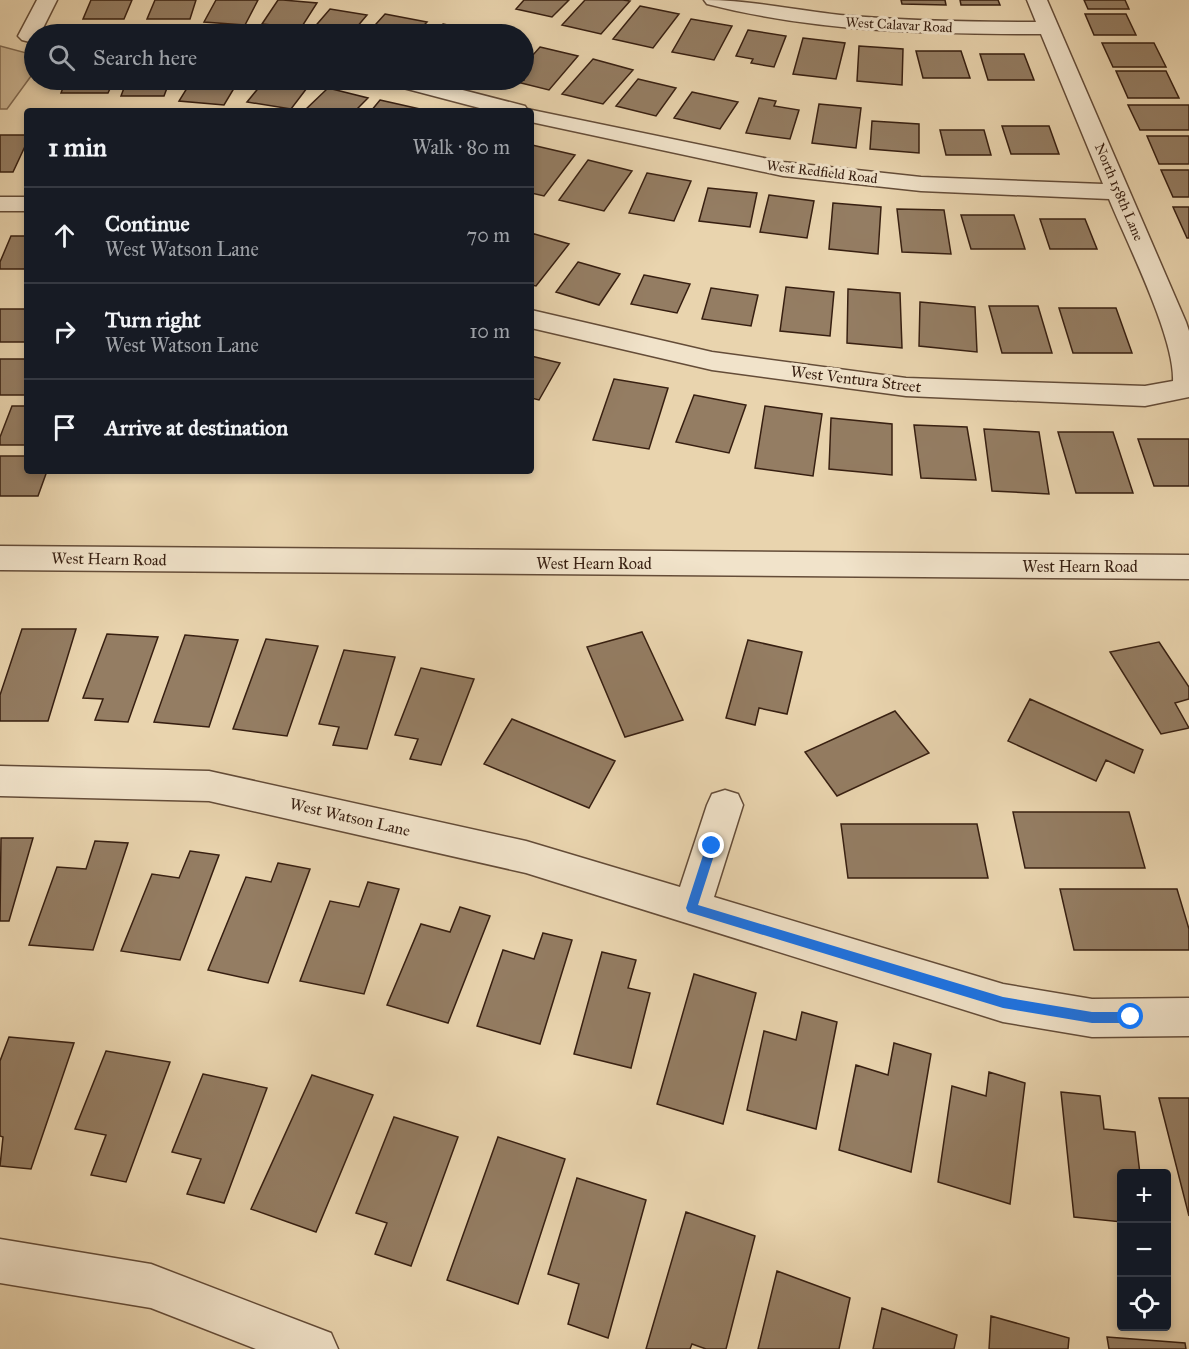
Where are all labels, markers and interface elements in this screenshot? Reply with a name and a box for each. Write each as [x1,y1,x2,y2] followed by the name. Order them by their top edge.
[845,14,953,36] street label: West Calavar Road
[24,24,534,90] search box
[45,41,78,74] icon: search
[93,44,197,71] text: Search here
[48,131,107,163] text: 1 min
[412,135,510,159] text: Walk · 80 m
[1091,141,1147,244] street label: North 158th Lane
[765,157,879,187] street label: West Redfield Road
[105,210,190,237] text: Continue
[48,219,81,252] icon: ahead
[467,223,510,247] text: 70 m
[105,237,259,261] text: West Watson Lane
[105,306,201,333] text: Turn right
[48,315,81,348] icon: right
[469,319,510,343] text: 10 m
[105,333,259,357] text: West Watson Lane
[790,362,923,396] street label: West Ventura Street
[48,411,81,444] icon: arrive
[105,414,288,441] text: Arrive at destination
[51,548,167,570] street label: West Hearn Road
[536,554,652,573] street label: West Hearn Road
[1022,557,1138,576] street label: West Hearn Road
[288,794,412,840] street label: West Watson Lane
[698,832,724,858] route end
[1117,1003,1143,1029] route start
[1117,1169,1171,1331] map controls
[1117,1169,1171,1223] button: +
[1117,1223,1171,1277] button: −
[1117,1277,1171,1331] button: locate

